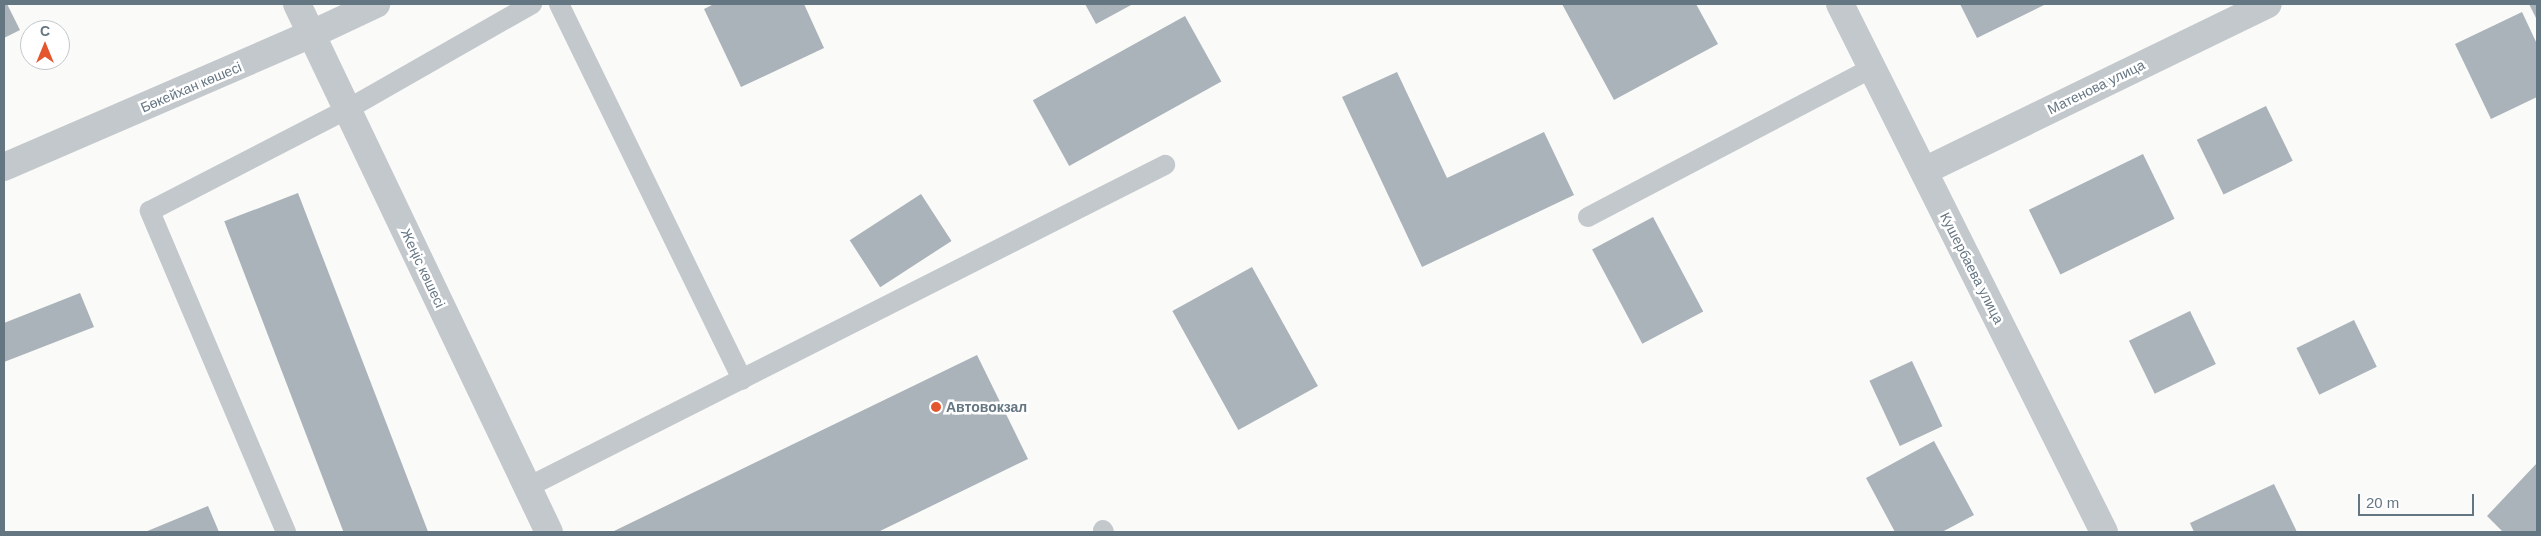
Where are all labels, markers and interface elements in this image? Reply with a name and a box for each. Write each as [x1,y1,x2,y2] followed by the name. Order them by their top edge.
[20,20,70,70] north arrow
[40,23,50,39] text: С
[2045,56,2147,118] street label: Матенова улица
[138,58,244,116] street label: Бөкейхан көшесі
[1937,210,2007,326] street label: Кушербаева улица
[397,226,449,310] street label: Жеңіс көшесі
[946,399,1027,415] place label: Автовокзал
[930,401,942,413] marker: Автовокзал
[2361,484,2477,516] scale bar
[2366,494,2399,511] text: 20 m

